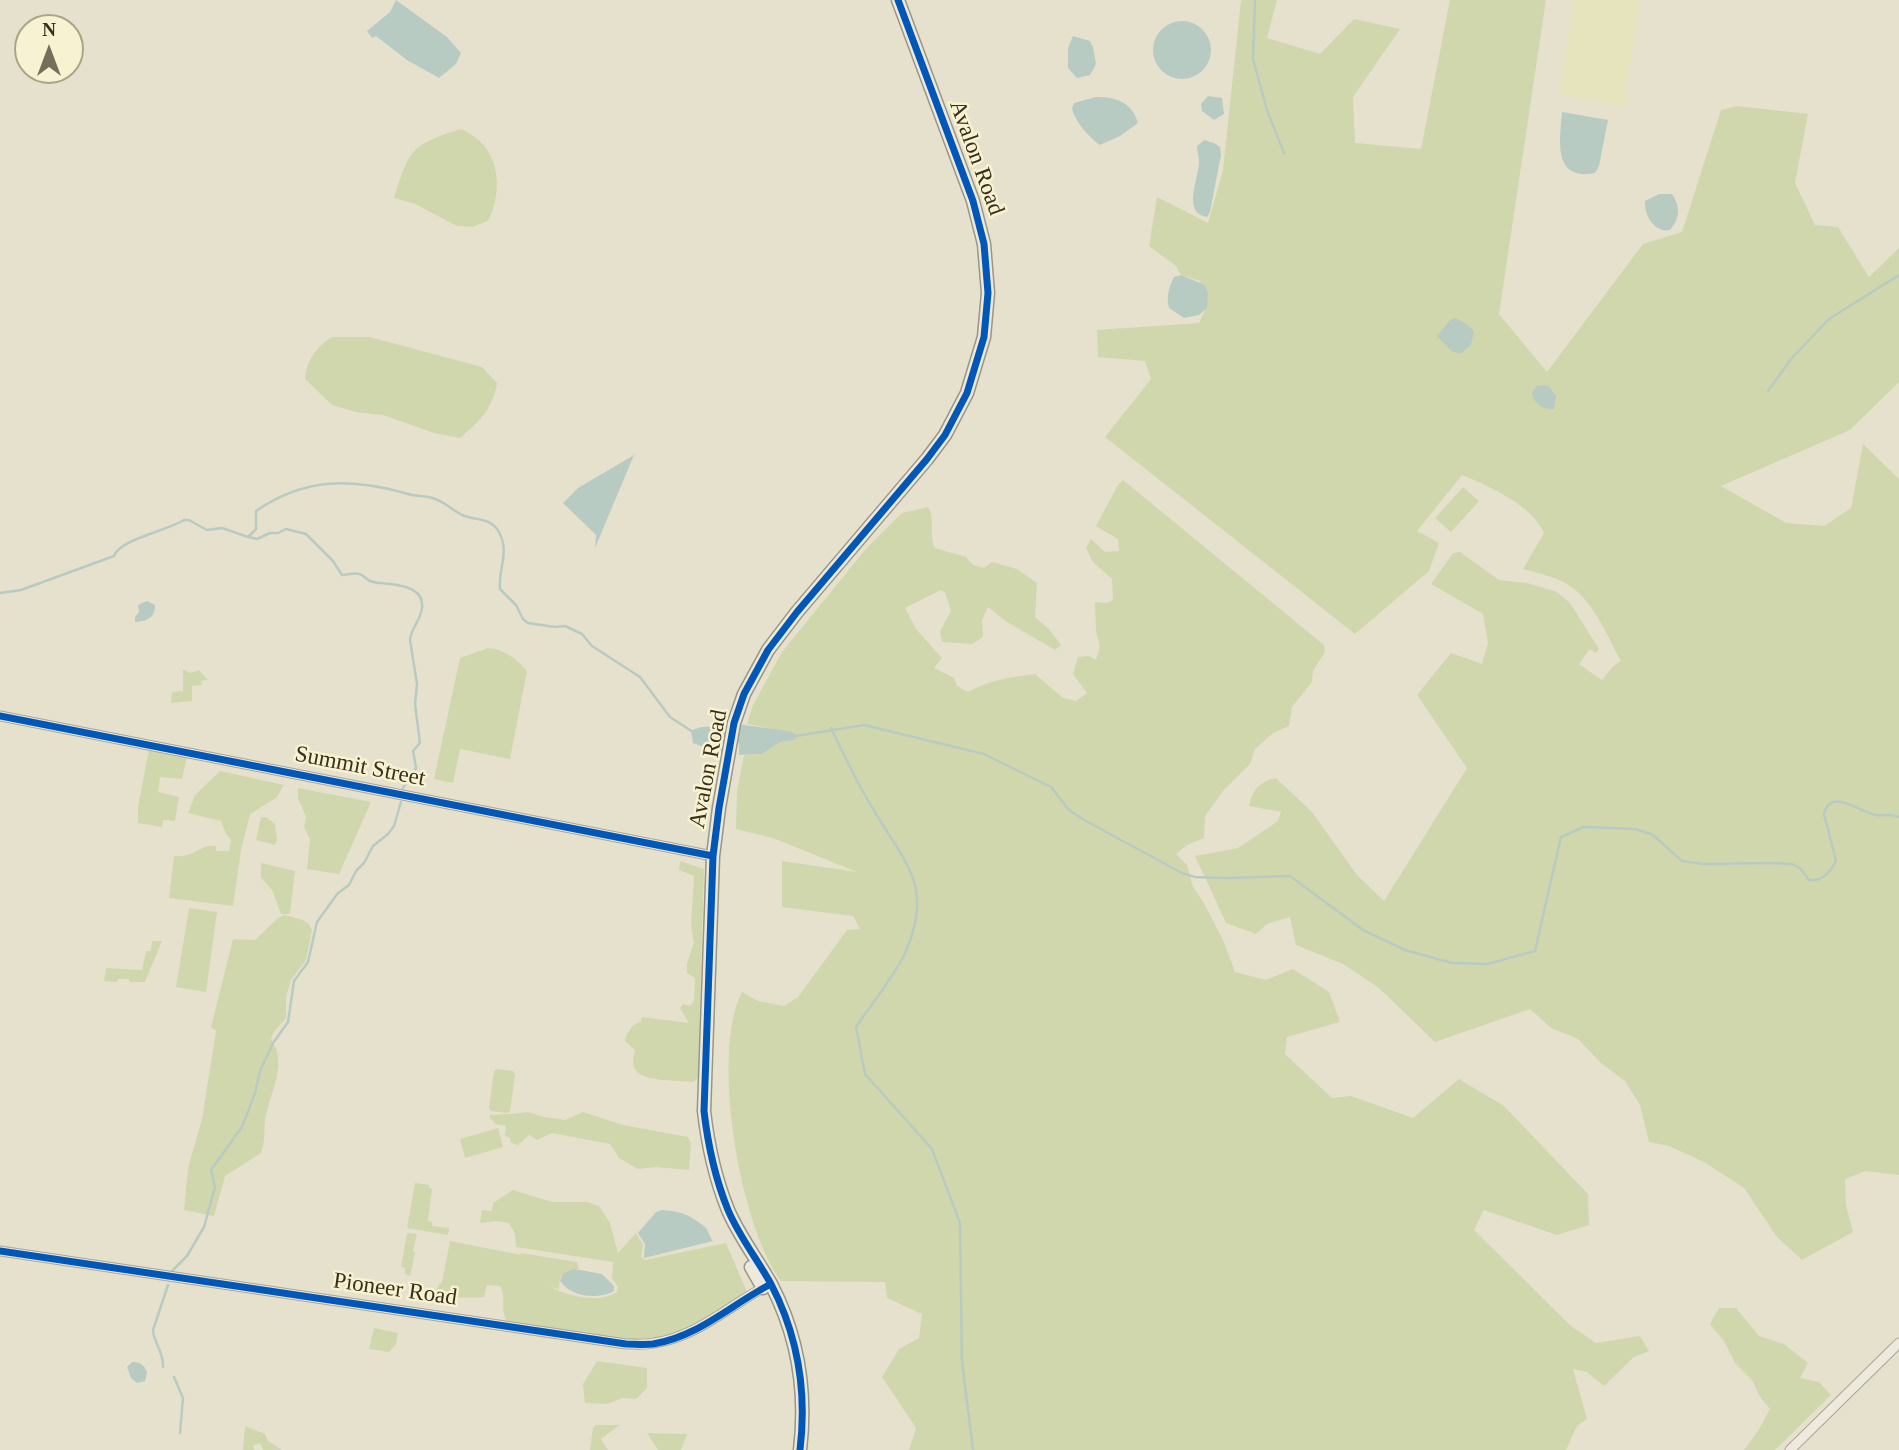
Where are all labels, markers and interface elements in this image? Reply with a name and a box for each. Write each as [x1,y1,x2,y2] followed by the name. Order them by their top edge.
[14,14,84,84] north arrow
[42,19,56,40] text: N
[942,97,1010,219] street label: Avalon Road
[684,707,734,831] street label: Avalon Road
[292,741,428,793] street label: Summit Street
[331,1268,459,1312] street label: Pioneer Road

